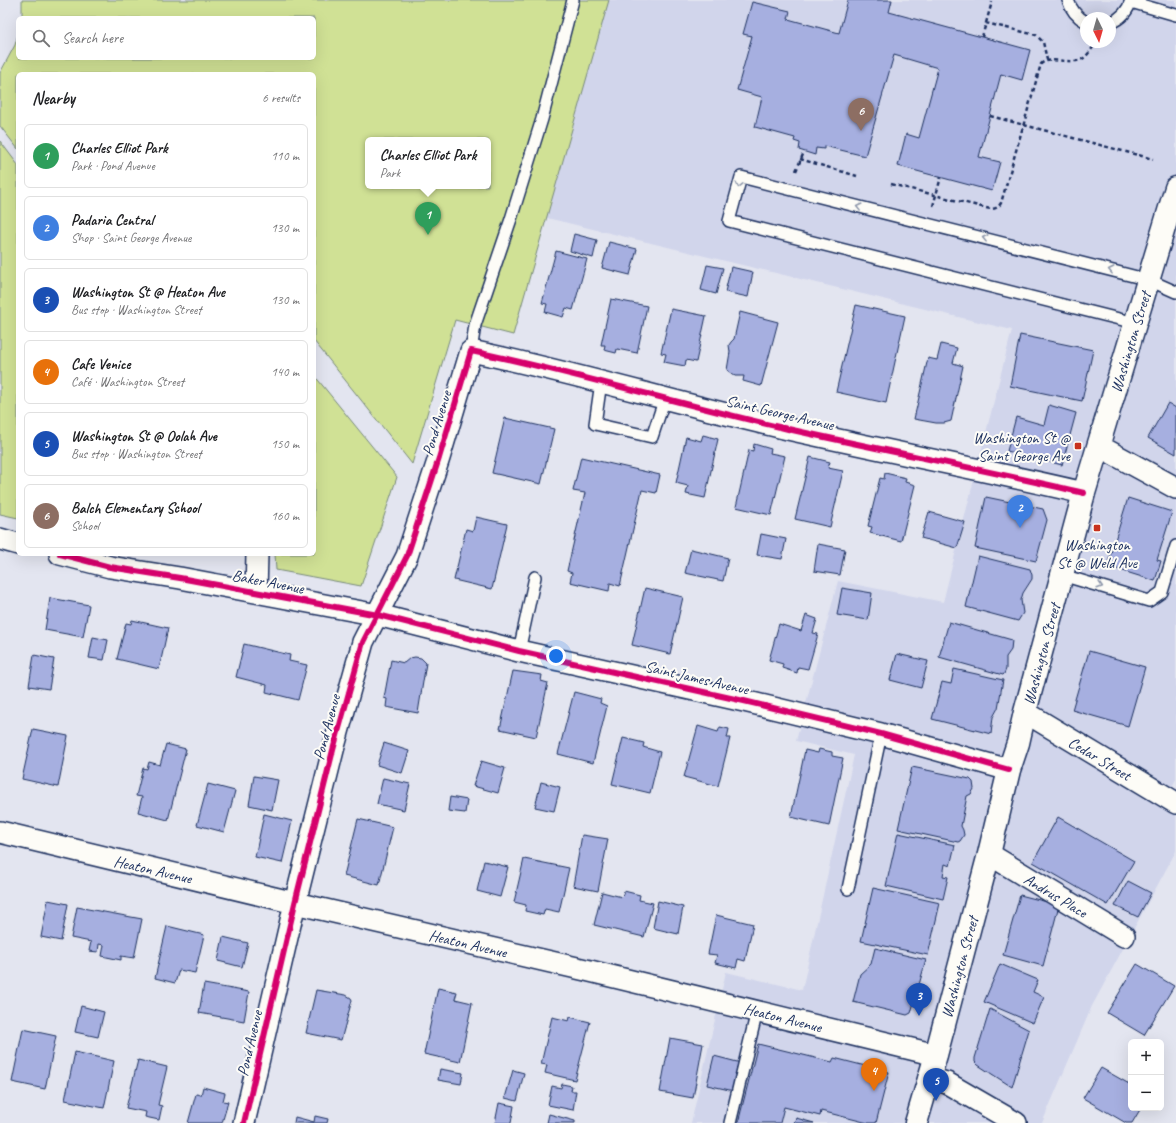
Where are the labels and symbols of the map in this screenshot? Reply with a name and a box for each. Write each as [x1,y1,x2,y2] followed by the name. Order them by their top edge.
[1080,12,1116,48] north arrow
[848,98,874,131] pin: 6
[735,181,743,188] one-way arrow
[415,202,441,235] pin: 1
[856,203,862,211] one-way arrow
[982,235,988,243] one-way arrow
[1108,266,1115,275] one-way arrow
[1106,287,1157,395] street label: Washington Street
[418,387,457,458] street label: Pond Avenue
[724,391,837,436] street label: Saint George Avenue
[973,428,1072,466] place label: Washington St @ Saint George Ave
[1073,441,1083,451] marker: Washington St @ Saint George Ave
[1007,495,1033,528] pin: 2
[1092,523,1102,533] marker: Washington St @ Weld Ave
[1057,535,1139,573] place label: Washington St @ Weld Ave
[230,565,307,599] street label: Baker Avenue
[1096,581,1103,590] one-way arrow
[1019,599,1066,707] street label: Washington Street
[546,646,566,666] your location
[643,656,752,700] street label: Saint James Avenue
[309,691,346,762] street label: Pond Avenue
[1064,732,1136,786] street label: Cedar Street
[112,851,195,889] street label: Heaton Avenue
[1020,869,1092,923] street label: Andrus Place
[937,912,984,1020] street label: Washington Street
[427,925,510,963] street label: Heaton Avenue
[906,983,932,1016] pin: 3
[742,999,825,1038] street label: Heaton Avenue
[233,1007,268,1078] street label: Pond Avenue
[861,1058,887,1091] pin: 4
[923,1068,949,1101] pin: 5

